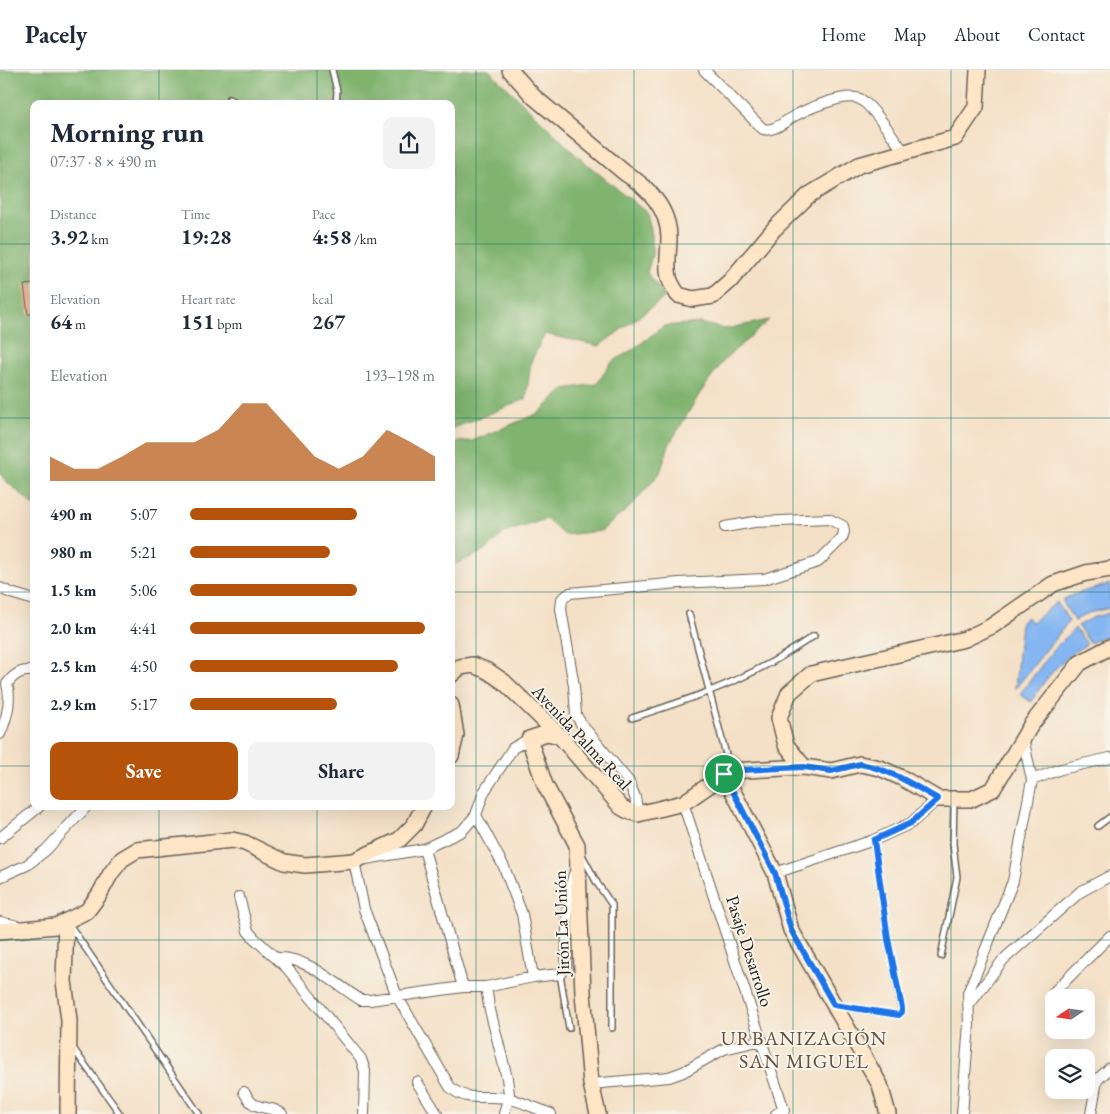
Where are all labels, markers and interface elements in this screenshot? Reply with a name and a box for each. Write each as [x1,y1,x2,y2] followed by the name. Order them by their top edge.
[25,19,87,50] text: Pacely
[821,23,866,46] text: Home
[894,23,926,46] text: Map
[954,23,1000,46] text: About
[1028,23,1085,46] text: Contact
[50,114,204,150] text: Morning run
[383,117,435,169] button: share
[50,151,157,172] text: 07:37 · 8 × 490 m
[50,205,97,223] text: Distance
[181,205,210,223] text: Time
[312,205,336,223] text: Pace
[50,223,89,250] text: 3.92
[181,223,231,250] text: 19:28
[312,223,351,250] text: 4:58
[89,230,109,248] text: km
[351,230,377,248] text: /km
[50,290,100,308] text: Elevation
[181,290,235,308] text: Heart rate
[312,290,333,308] text: kcal
[50,308,72,335] text: 64
[181,308,214,335] text: 151
[312,308,345,335] text: 267
[72,315,86,333] text: m
[214,315,243,333] text: bpm
[50,365,108,386] text: Elevation
[364,365,435,386] text: 193–198 m
[50,504,92,525] text: 490 m
[130,504,157,525] text: 5:07
[50,542,92,563] text: 980 m
[130,542,157,563] text: 5:21
[50,580,96,601] text: 1.5 km
[130,580,157,601] text: 5:06
[50,618,96,639] text: 2.0 km
[130,618,157,639] text: 4:41
[50,656,96,677] text: 2.5 km
[130,656,157,677] text: 4:50
[526,679,637,795] street label: Avenida Palma Real
[50,694,96,715] text: 2.9 km
[130,694,157,715] text: 5:17
[50,742,238,800] button: Save
[248,742,435,800] button: Share
[703,753,745,795] pin
[710,760,738,788] icon: arrive
[548,869,574,978] street label: Jirón La Unión
[721,893,779,1010] street label: Pasaje Desarrollo
[1045,989,1095,1039] north arrow
[1045,989,1095,1099] map controls
[721,1025,887,1074] district label: URBANIZACIÓN SAN MIGUEL
[1045,1049,1095,1099] button: layers

